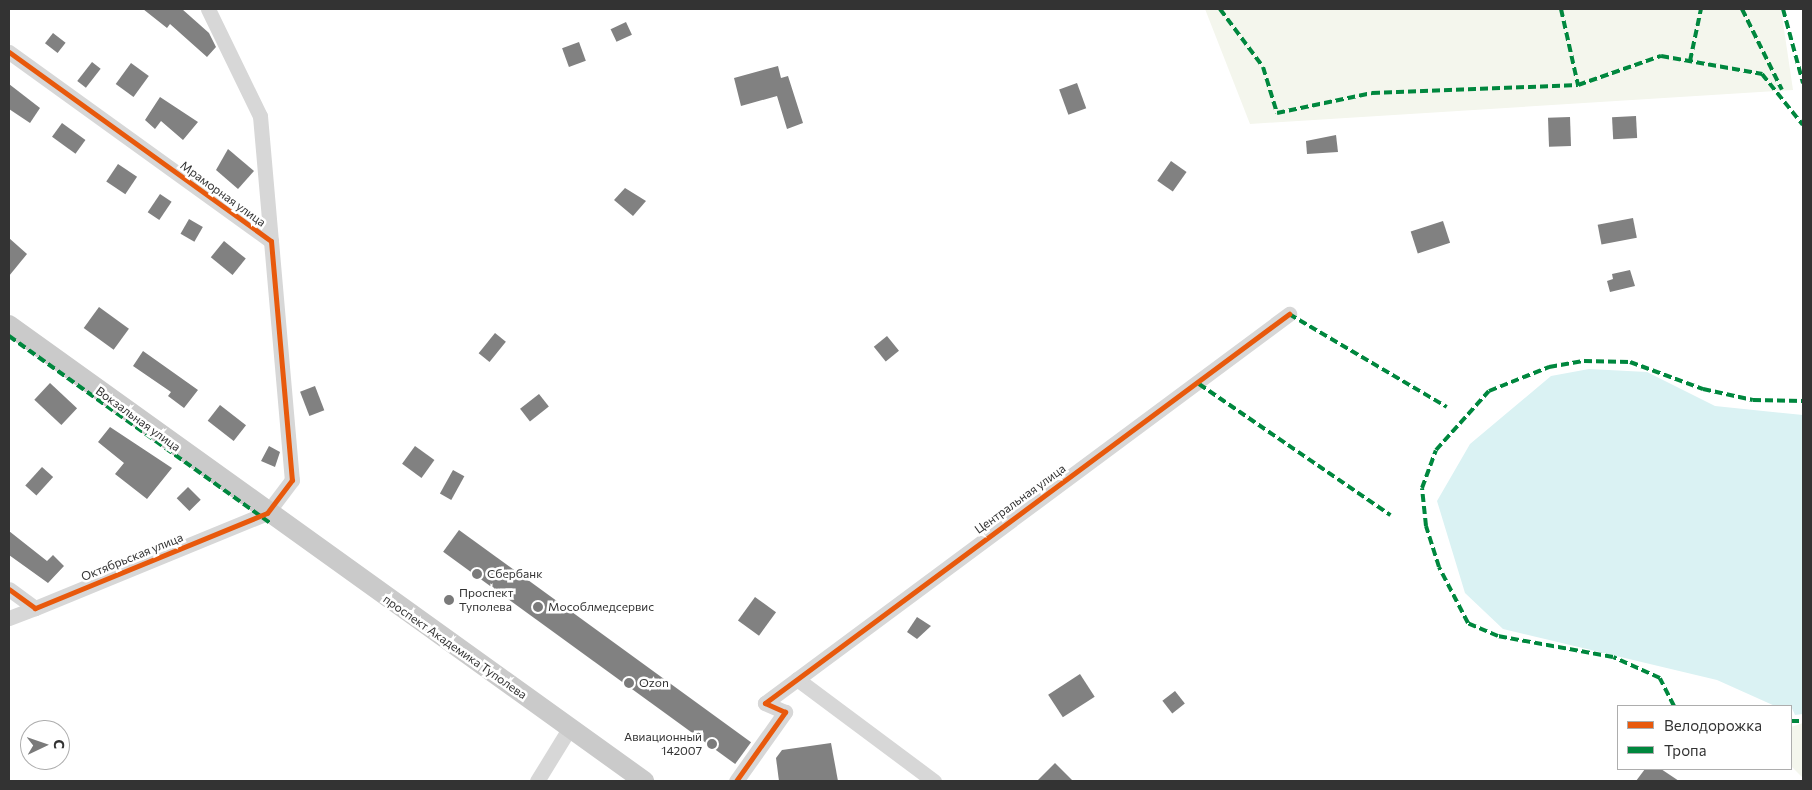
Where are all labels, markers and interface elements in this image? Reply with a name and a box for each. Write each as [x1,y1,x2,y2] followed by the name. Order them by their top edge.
[178,158,268,230] street label: Мраморная улица
[93,384,183,454] street label: Вокзальная улица
[972,461,1068,537] street label: Центральная улица
[79,530,185,584] street label: Октябрьская улица
[487,567,543,581] place label: Сбербанк
[471,568,483,580] marker: Сбербанк
[459,586,513,614] place label: Проспект Туполева
[380,592,530,702] street label: проспект Академика Туполева
[443,594,455,606] marker: Проспект Туполева
[548,600,654,614] place label: Мособлмедсервис
[532,601,544,613] marker: Мособлмедсервис
[639,676,669,690] place label: Ozon
[623,677,635,689] marker: Ozon
[1617,705,1792,770] legend
[1664,716,1762,734] text: Велодорожка
[20,720,70,770] north arrow
[624,730,702,758] place label: Авиационный 142007
[706,738,718,750] marker: Авиационный 142007
[51,739,68,749] text: С
[1664,741,1706,759] text: Тропа

